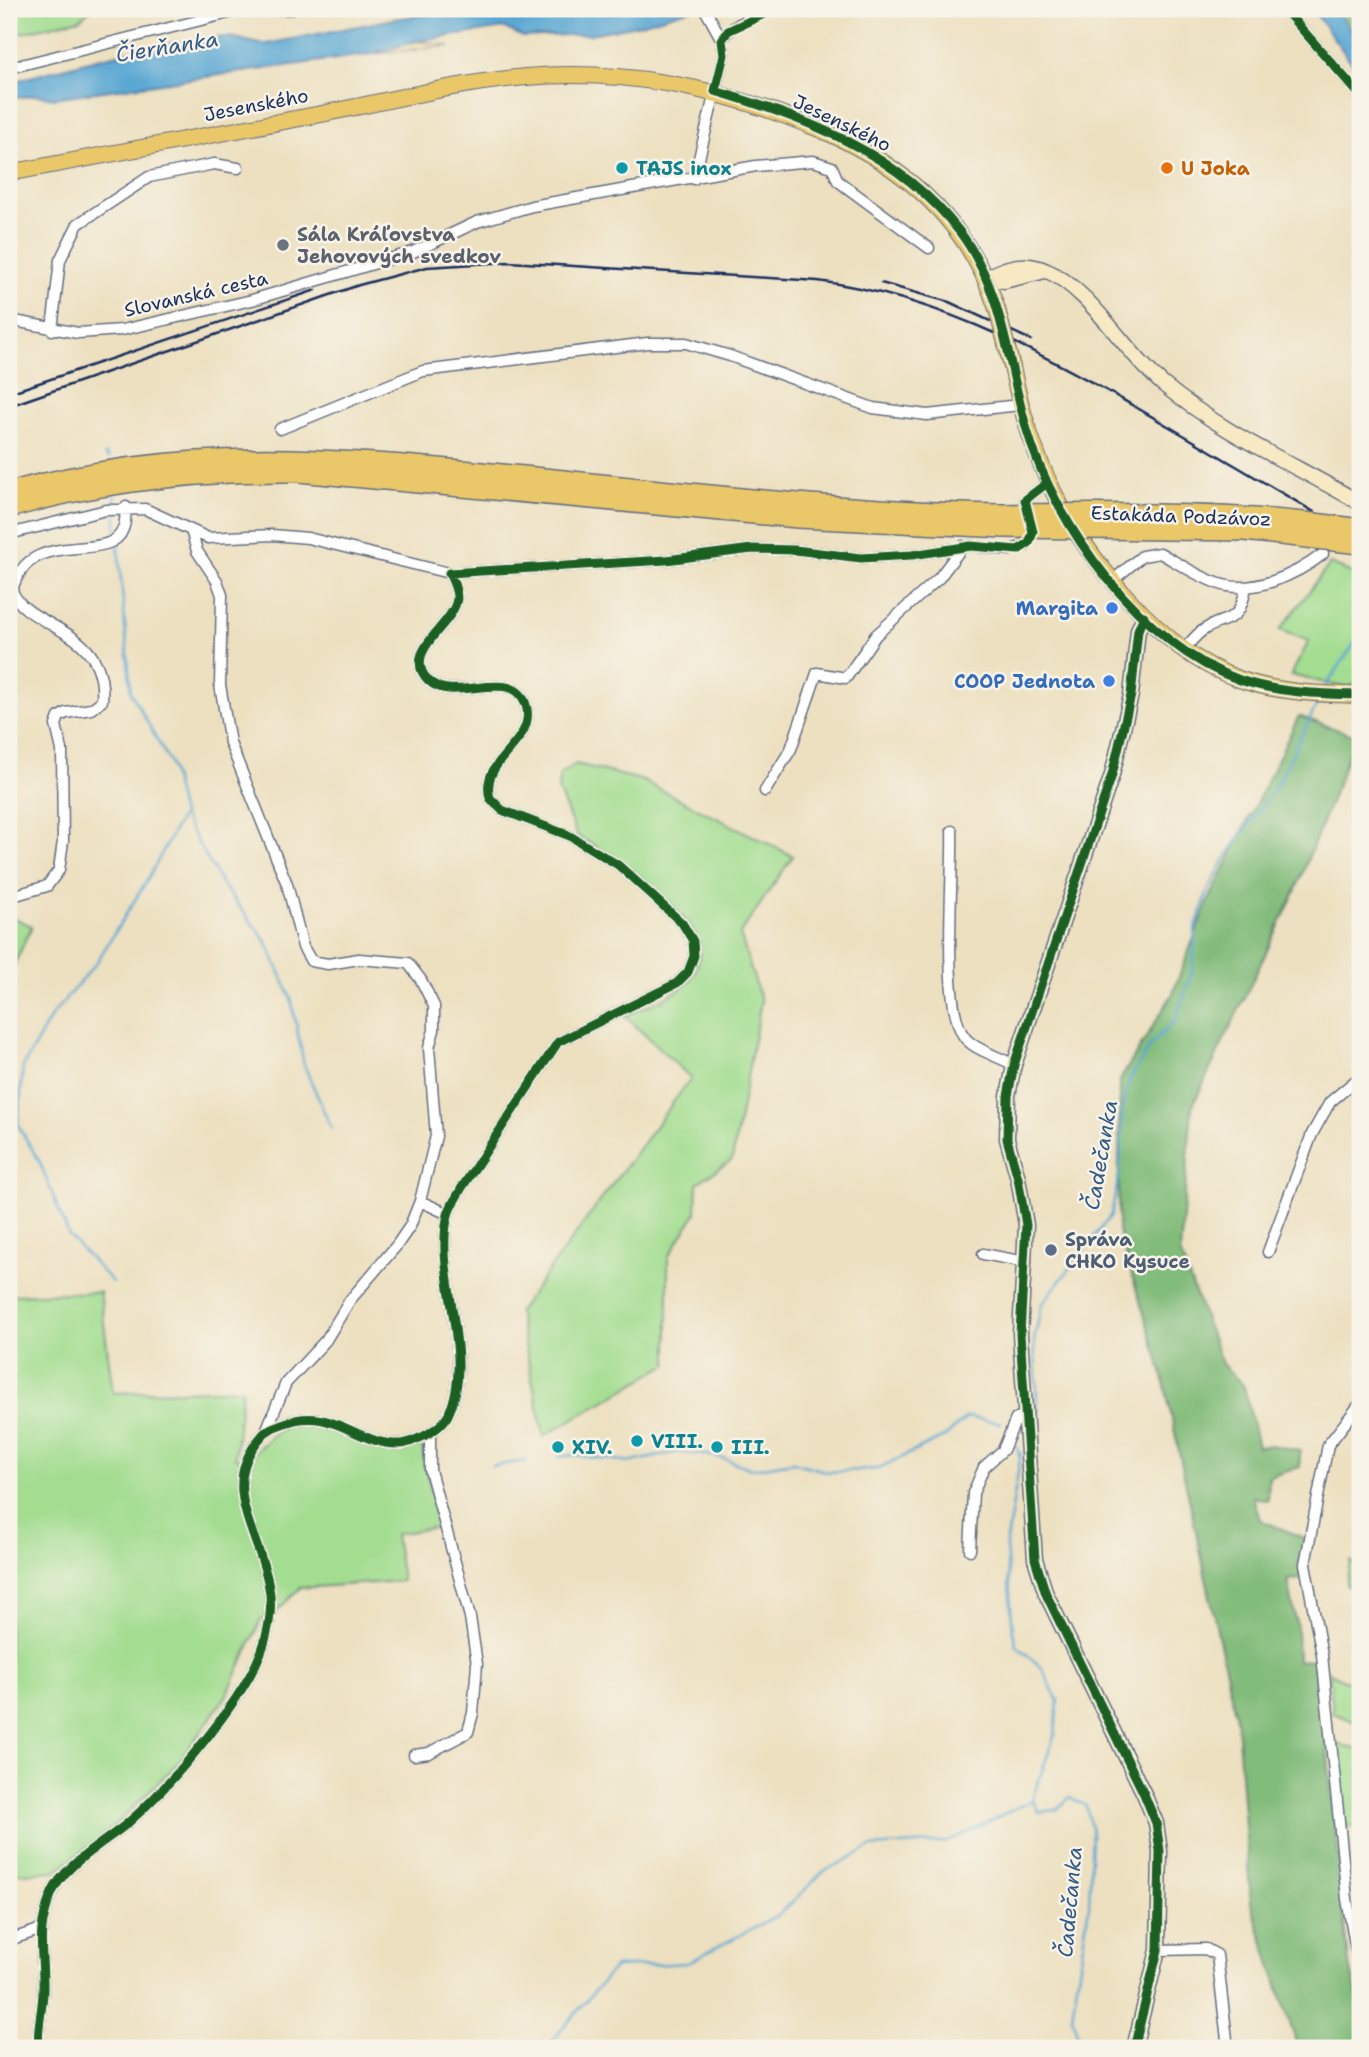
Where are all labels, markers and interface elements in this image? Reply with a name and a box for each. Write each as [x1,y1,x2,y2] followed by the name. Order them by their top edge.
[114,24,220,69] water label: Čierňanka
[202,83,310,127] street label: Jesenského
[789,89,895,157] street label: Jesenského
[636,156,731,181] place label: TAJS inox
[1181,156,1250,181] place label: U Joka
[614,160,630,176] marker: TAJS inox
[1159,160,1175,176] marker: U Joka
[297,222,501,269] place label: Sála Kráľovstva Jehovových svedkov
[275,237,291,253] marker: Sála Kráľovstva Jehovových svedkov
[122,265,270,323] street label: Slovanská cesta
[1090,500,1272,532] street label: Estakáda Podzávoz
[1016,596,1098,621] place label: Margita
[1104,600,1120,616] marker: Margita
[954,669,1095,694] place label: COOP Jednota
[1101,673,1117,689] marker: COOP Jednota
[1077,1098,1124,1212] water label: Čadečanka
[1065,1227,1190,1274] place label: Správa CHKO Kysuce
[1043,1242,1059,1258] marker: Správa CHKO Kysuce
[651,1429,703,1454] place label: VIII.
[629,1433,645,1449] marker: VIII.
[572,1435,613,1460] place label: XIV.
[731,1435,770,1460] place label: III.
[550,1439,566,1455] marker: XIV.
[709,1439,725,1455] marker: III.
[1050,1845,1089,1959] water label: Čadečanka

